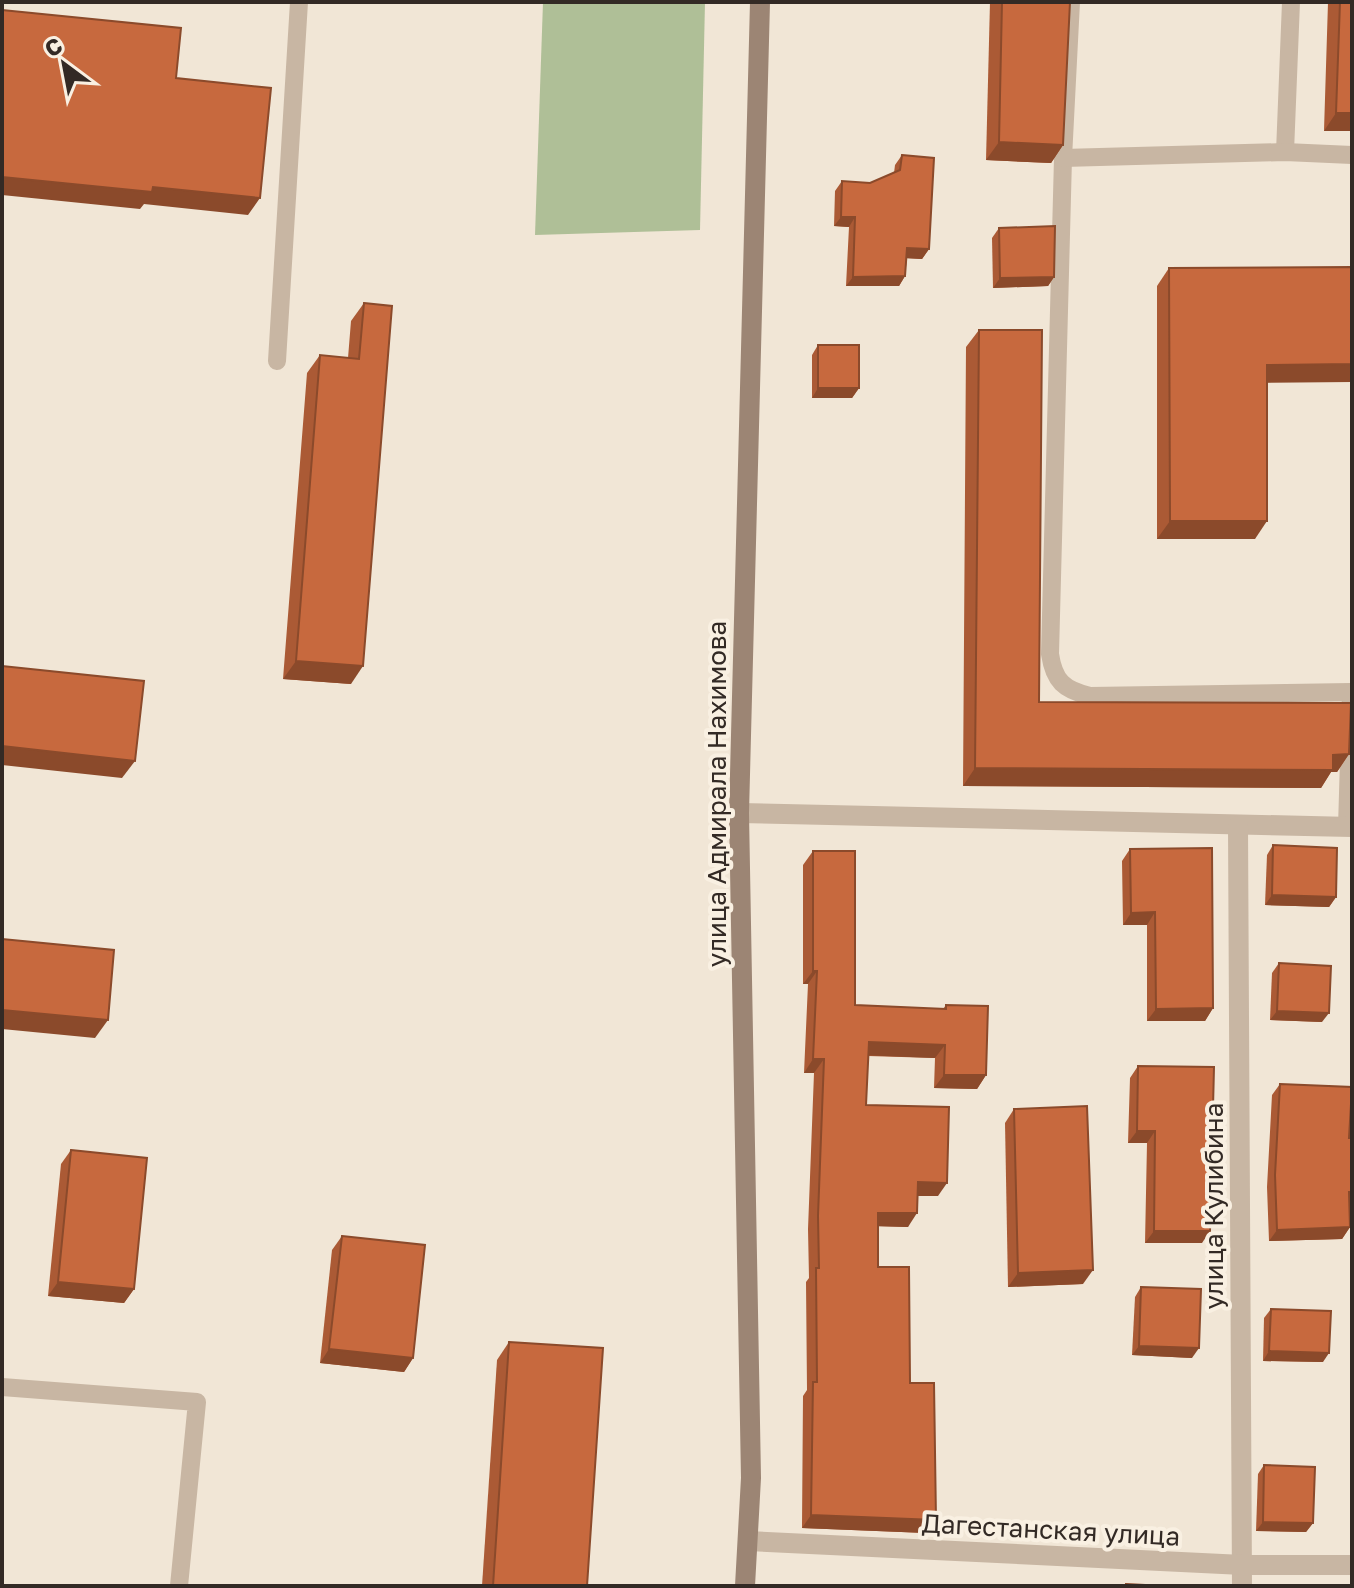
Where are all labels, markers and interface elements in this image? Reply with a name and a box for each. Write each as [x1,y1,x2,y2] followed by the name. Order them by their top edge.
[24,24,104,104] north arrow
[39,31,67,62] text: С
[701,621,732,967] street label: улица Адмирала Нахимова
[1198,1103,1229,1309] street label: улица Кулибина
[921,1507,1181,1552] street label: Дагестанская улица

